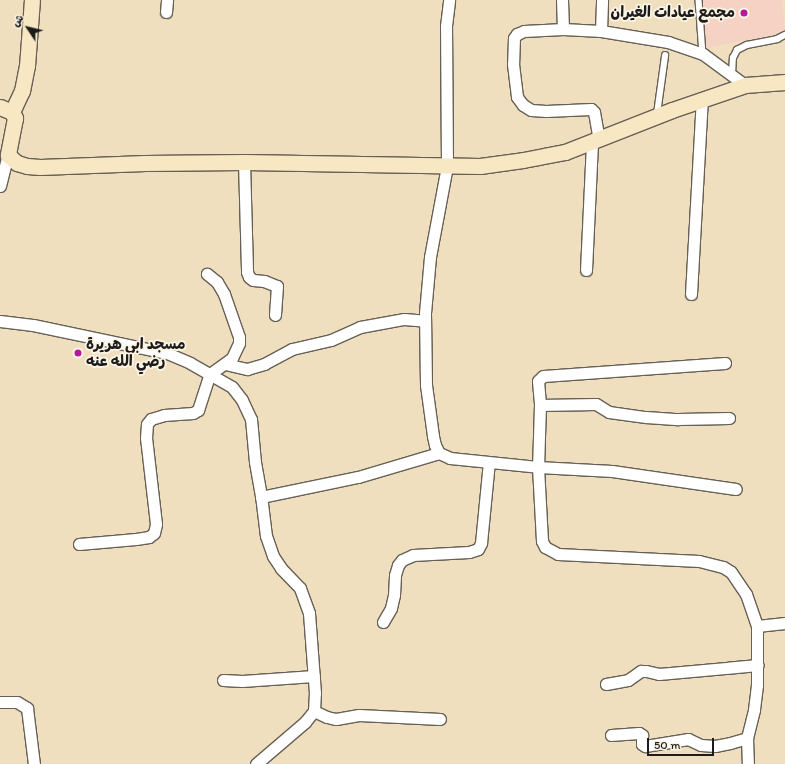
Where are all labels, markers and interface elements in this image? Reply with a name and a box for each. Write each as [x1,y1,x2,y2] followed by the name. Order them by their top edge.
[610,4,735,22] place label: مجمع عيادات الغيران
[738,7,750,19] marker: مجمع عيادات الغيران
[8,8,48,48] north arrow
[9,12,27,30] text: ش
[86,335,186,370] place label: مسجد ابي هريرة رضي الله عنه
[73,348,83,358] marker: مسجد ابي هريرة رضي الله عنه
[649,730,716,756] scale bar
[654,738,680,752] text: 50 m

